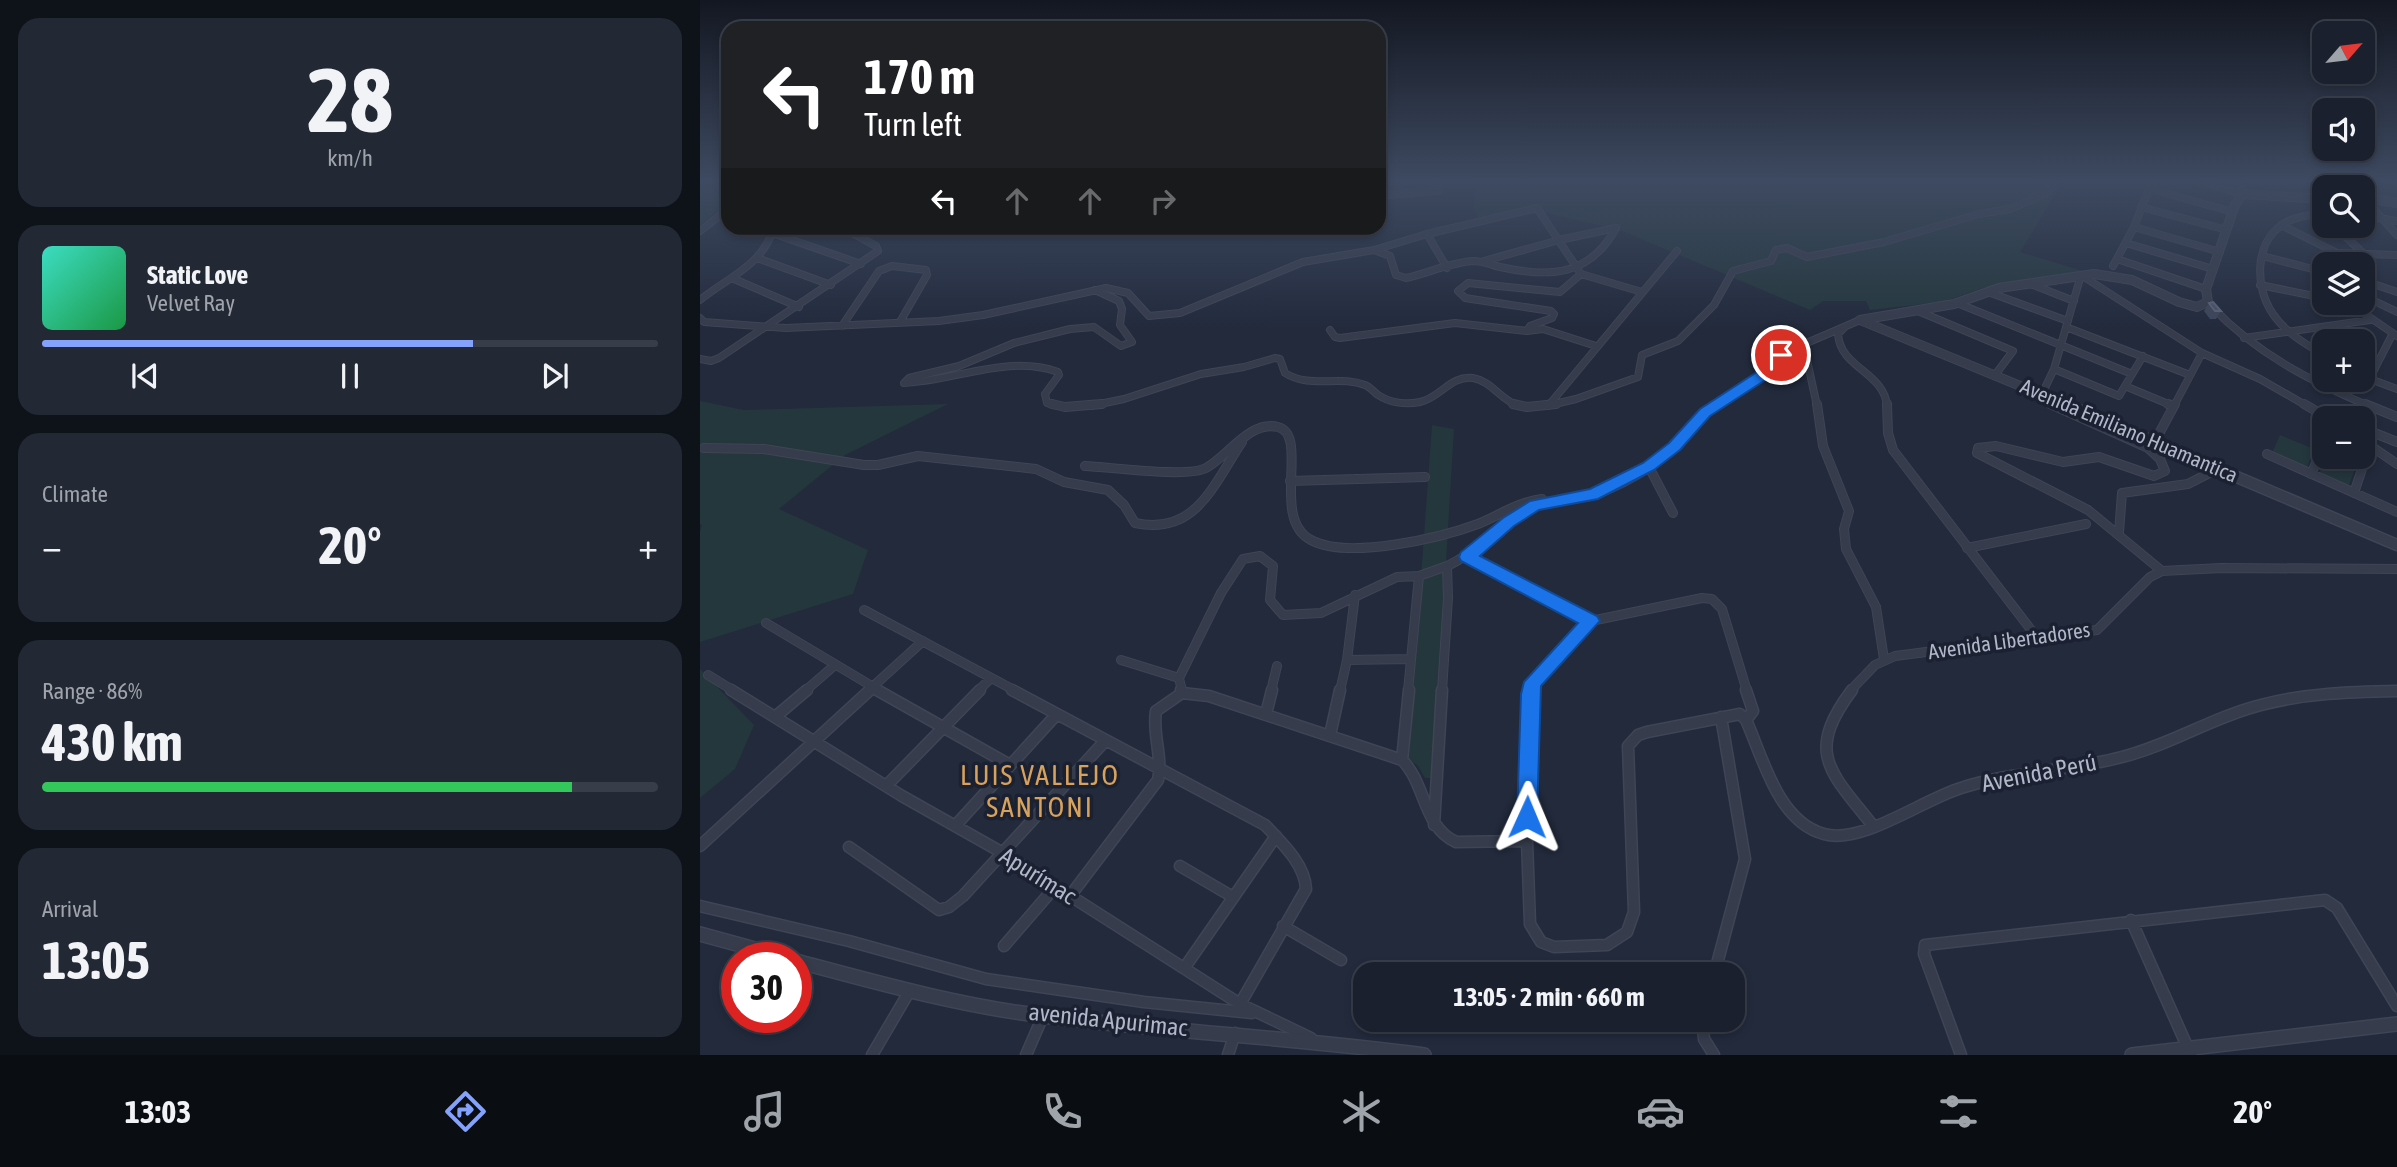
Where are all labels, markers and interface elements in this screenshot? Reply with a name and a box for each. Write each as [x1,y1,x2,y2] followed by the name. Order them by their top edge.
[2312,21,2375,84] north arrow
[2312,21,2375,469] map controls
[307,47,393,151] text: 28
[864,48,975,104] text: 170 m
[749,49,840,140] icon: left
[2312,98,2375,161] button: sound
[864,106,962,143] text: Turn left
[327,145,373,171] text: km/h
[2312,175,2375,238] button: search
[925,182,963,220] icon: left
[998,182,1036,220] icon: ahead
[1071,182,1109,220] icon: ahead
[1144,182,1182,220] icon: right
[2312,252,2375,315] button: layers
[147,260,248,290] text: Static Love
[147,290,235,316] text: Velvet Ray
[1751,325,1811,385] pin
[2312,329,2375,392] button: +
[1762,336,1800,374] icon: arrive
[126,357,164,395] icon: previous
[331,357,369,395] icon: pause
[536,357,574,395] icon: next
[2017,373,2242,487] street label: Avenida Emiliano Huamantica
[2312,406,2375,469] button: −
[42,481,108,507] text: Climate
[318,515,382,575] text: 20°
[42,524,62,567] text: −
[638,524,658,567] text: +
[1926,617,2091,663] street label: Avenida Libertadores
[42,678,142,704] text: Range · 86%
[42,712,183,772] text: 430 km
[1979,748,2099,797] street label: Avenida Perú
[960,759,1120,823] district label: LUIS VALLEJO SANTONI
[1490,780,1564,854] position arrow
[995,842,1081,910] street label: Apurímac
[42,896,98,922] text: Arrival
[42,930,150,990] text: 13:05
[721,942,812,1033] speed limit sign: 30
[1453,982,1645,1012] text: 13:05 · 2 min · 660 m
[1027,998,1189,1041] street label: avenida Apurimac
[441,1087,490,1136] icon: directions
[740,1087,789,1136] icon: music
[1038,1087,1087,1136] icon: phone
[1337,1087,1386,1136] icon: climate
[1636,1087,1685,1136] icon: car
[1934,1087,1983,1136] icon: filters
[125,1093,191,1130] text: 13:03
[2233,1093,2272,1130] text: 20°

